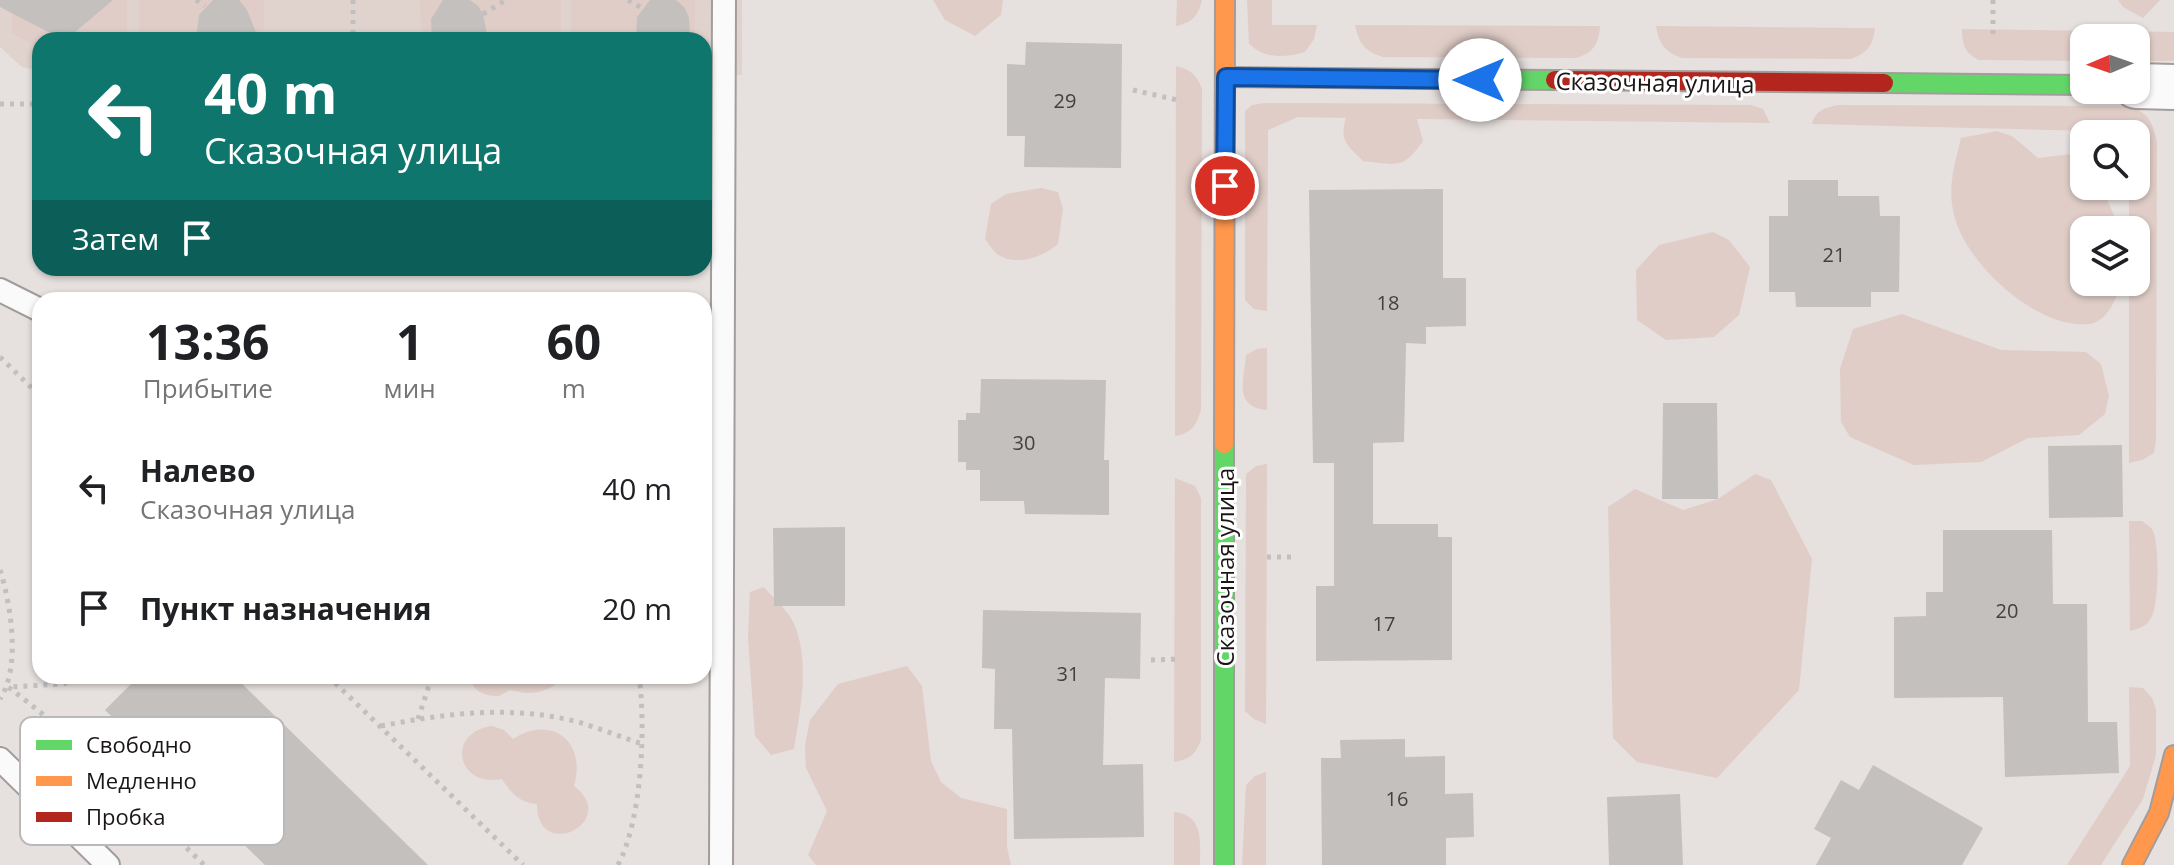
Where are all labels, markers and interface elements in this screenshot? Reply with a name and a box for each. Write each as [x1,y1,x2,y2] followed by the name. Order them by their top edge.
[2070,24,2150,104] north arrow
[2070,24,2150,296] map controls
[1438,38,1522,122] position arrow
[204,54,338,130] text: 40 m
[72,64,176,168] icon: left
[1555,64,1755,100] street label: Сказочная улица
[1054,87,1076,114] house number: 29
[2070,120,2150,200] button: search
[204,126,502,175] text: Сказочная улица
[1191,152,1259,220] pin
[1203,164,1247,208] icon: arrive
[175,216,219,260] icon: arrive
[2070,216,2150,296] button: layers
[72,218,159,259] text: Затем
[1823,241,1845,268] house number: 21
[1377,289,1399,316] house number: 18
[146,309,270,374] text: 13:36
[396,309,423,374] text: 1
[546,309,601,374] text: 60
[143,370,273,406] text: Прибытие
[384,370,436,406] text: мин
[562,370,586,406] text: m
[1013,429,1035,456] house number: 30
[140,450,256,491] text: Налево
[72,466,116,510] icon: left
[602,468,672,509] text: 40 m
[1208,468,1241,666] street label: Сказочная улица
[140,491,355,527] text: Сказочная улица
[72,586,116,630] icon: arrive
[140,588,432,629] text: Пункт назначения
[602,588,672,629] text: 20 m
[1996,597,2018,624] house number: 20
[1373,610,1395,637] house number: 17
[1057,660,1079,687] house number: 31
[20,717,284,845] legend
[86,729,192,759] text: Свободно
[86,765,197,795] text: Медленно
[1386,785,1408,812] house number: 16
[86,801,165,831] text: Пробка

